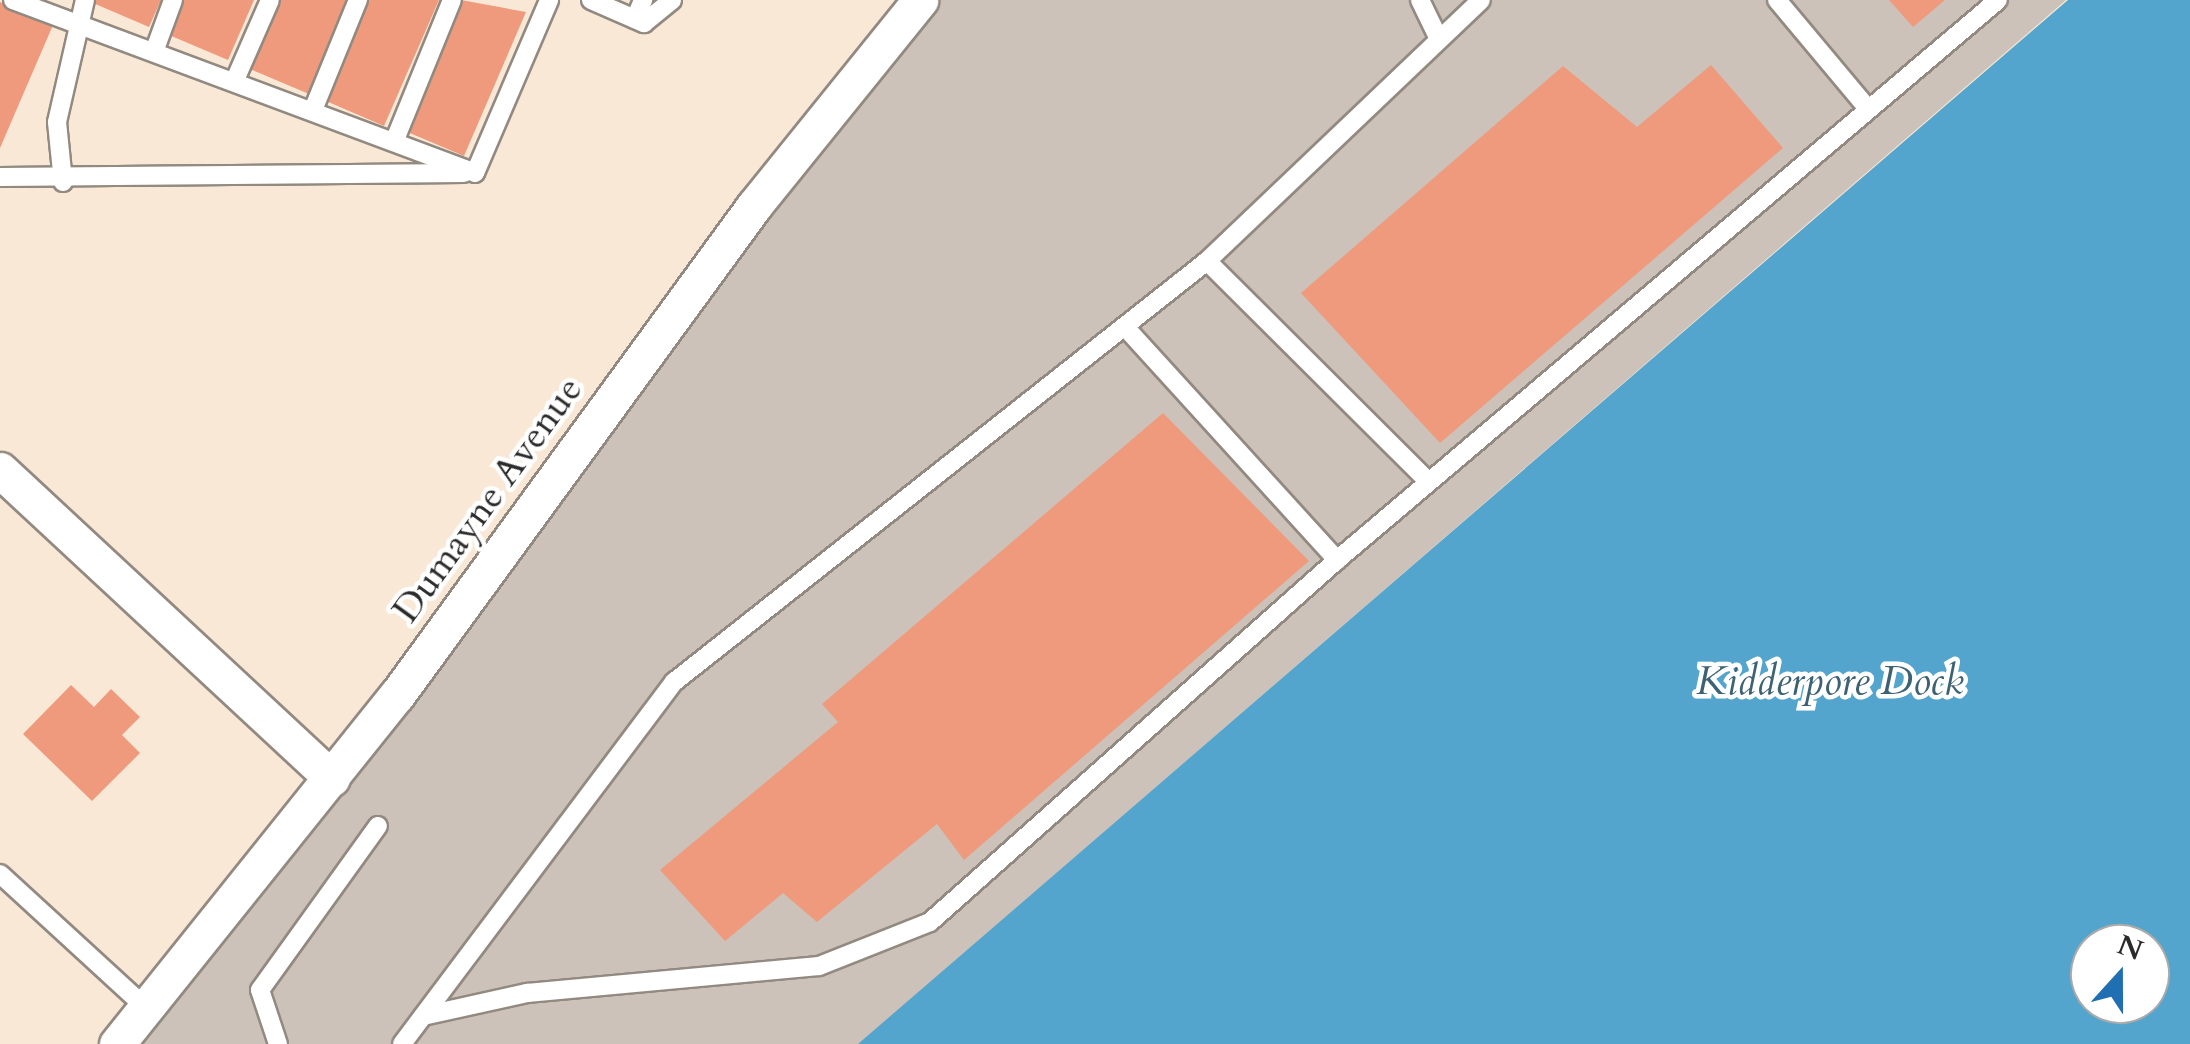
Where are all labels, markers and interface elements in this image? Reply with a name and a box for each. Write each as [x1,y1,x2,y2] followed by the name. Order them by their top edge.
[384,368,592,632] street label: Dumayne Avenue
[1696,658,1964,706] water label: Kidderpore Dock
[2070,924,2170,1024] north arrow
[2112,926,2148,970] text: N

